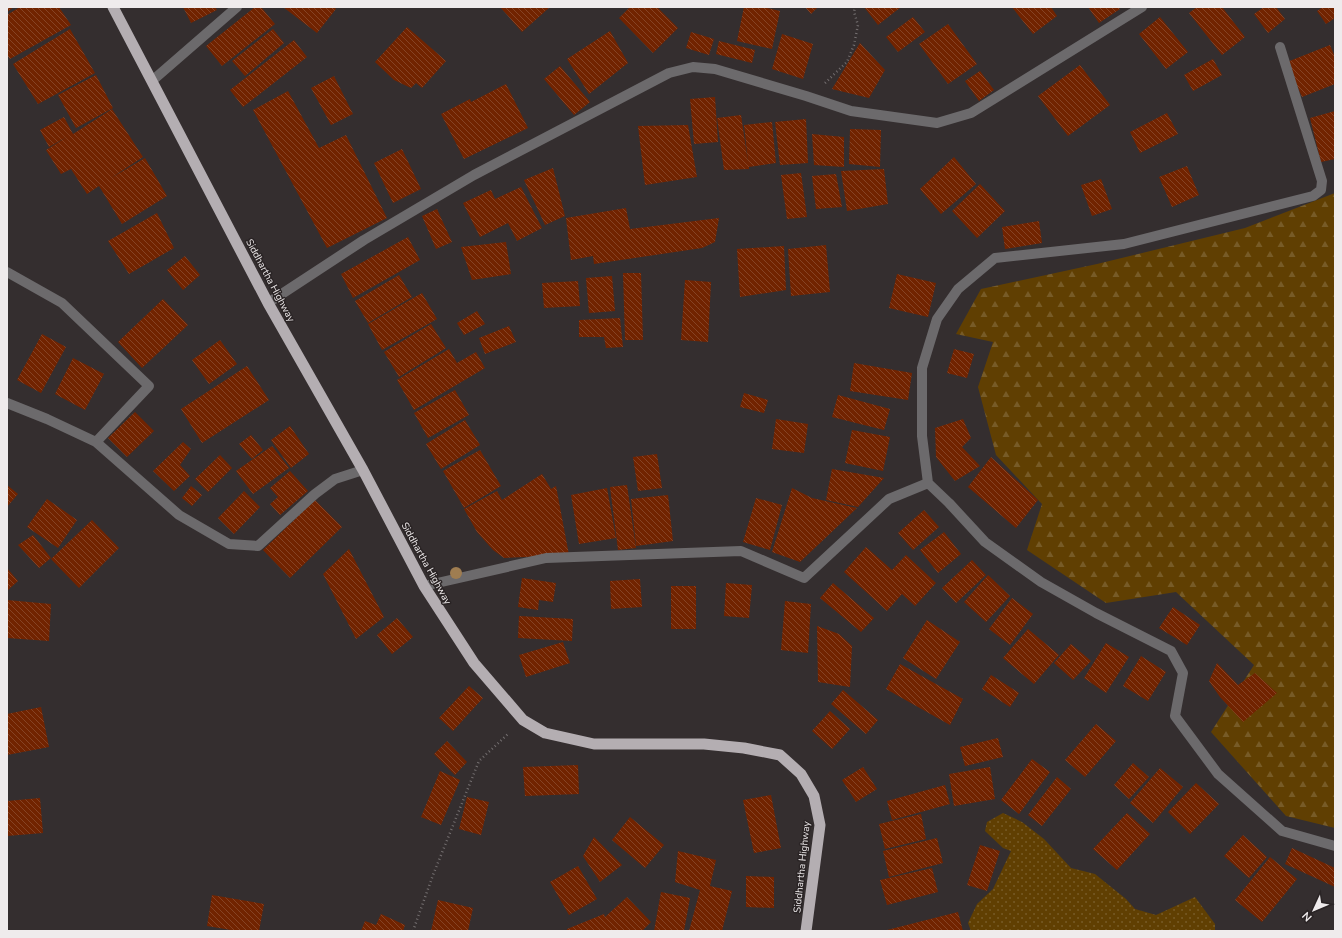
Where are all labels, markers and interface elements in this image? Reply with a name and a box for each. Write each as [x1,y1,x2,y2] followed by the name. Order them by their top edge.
[242,237,298,325] street label: Siddhartha Highway
[398,520,455,608] street label: Siddhartha Highway
[790,820,814,914] street label: Siddhartha Highway
[1294,890,1334,930] north arrow
[1299,908,1315,925] text: N

